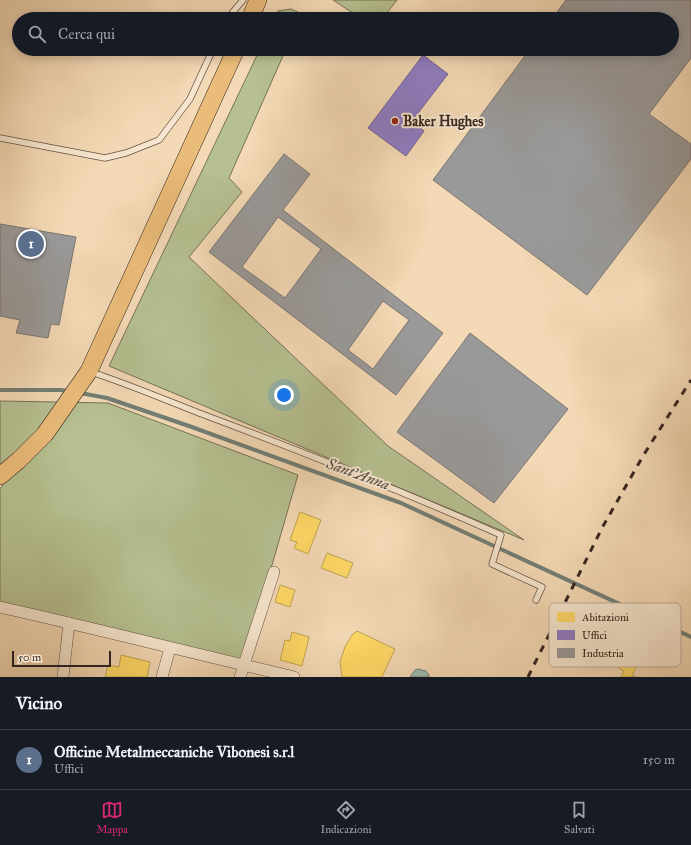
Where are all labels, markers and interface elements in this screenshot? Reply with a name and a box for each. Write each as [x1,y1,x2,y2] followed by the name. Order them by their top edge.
[12,12,679,56] search box
[26,23,48,45] icon: search
[58,25,115,43] text: Cerca qui
[403,113,483,131] place label: Baker Hughes
[390,116,400,126] marker: Baker Hughes
[18,229,44,259] pin: 1
[274,385,294,405] your location
[323,454,392,494] water label: Sant'Anna
[549,603,681,667] legend
[581,611,629,624] text: Abitazioni
[582,629,607,642] text: Uffici
[582,647,624,660] text: Industria
[12,649,111,668] scale bar
[18,651,41,664] text: 50 m
[16,693,62,714] text: Vicino
[54,743,294,761] text: Officine Metalmeccaniche Vibonesi s.r.l
[26,752,32,768] text: 1
[643,752,675,768] text: 150 m
[54,761,84,777] text: Uffici
[96,799,128,836] tab: Mappa
[320,799,372,836] tab: Indicazioni
[564,799,595,836] tab: Salvati

